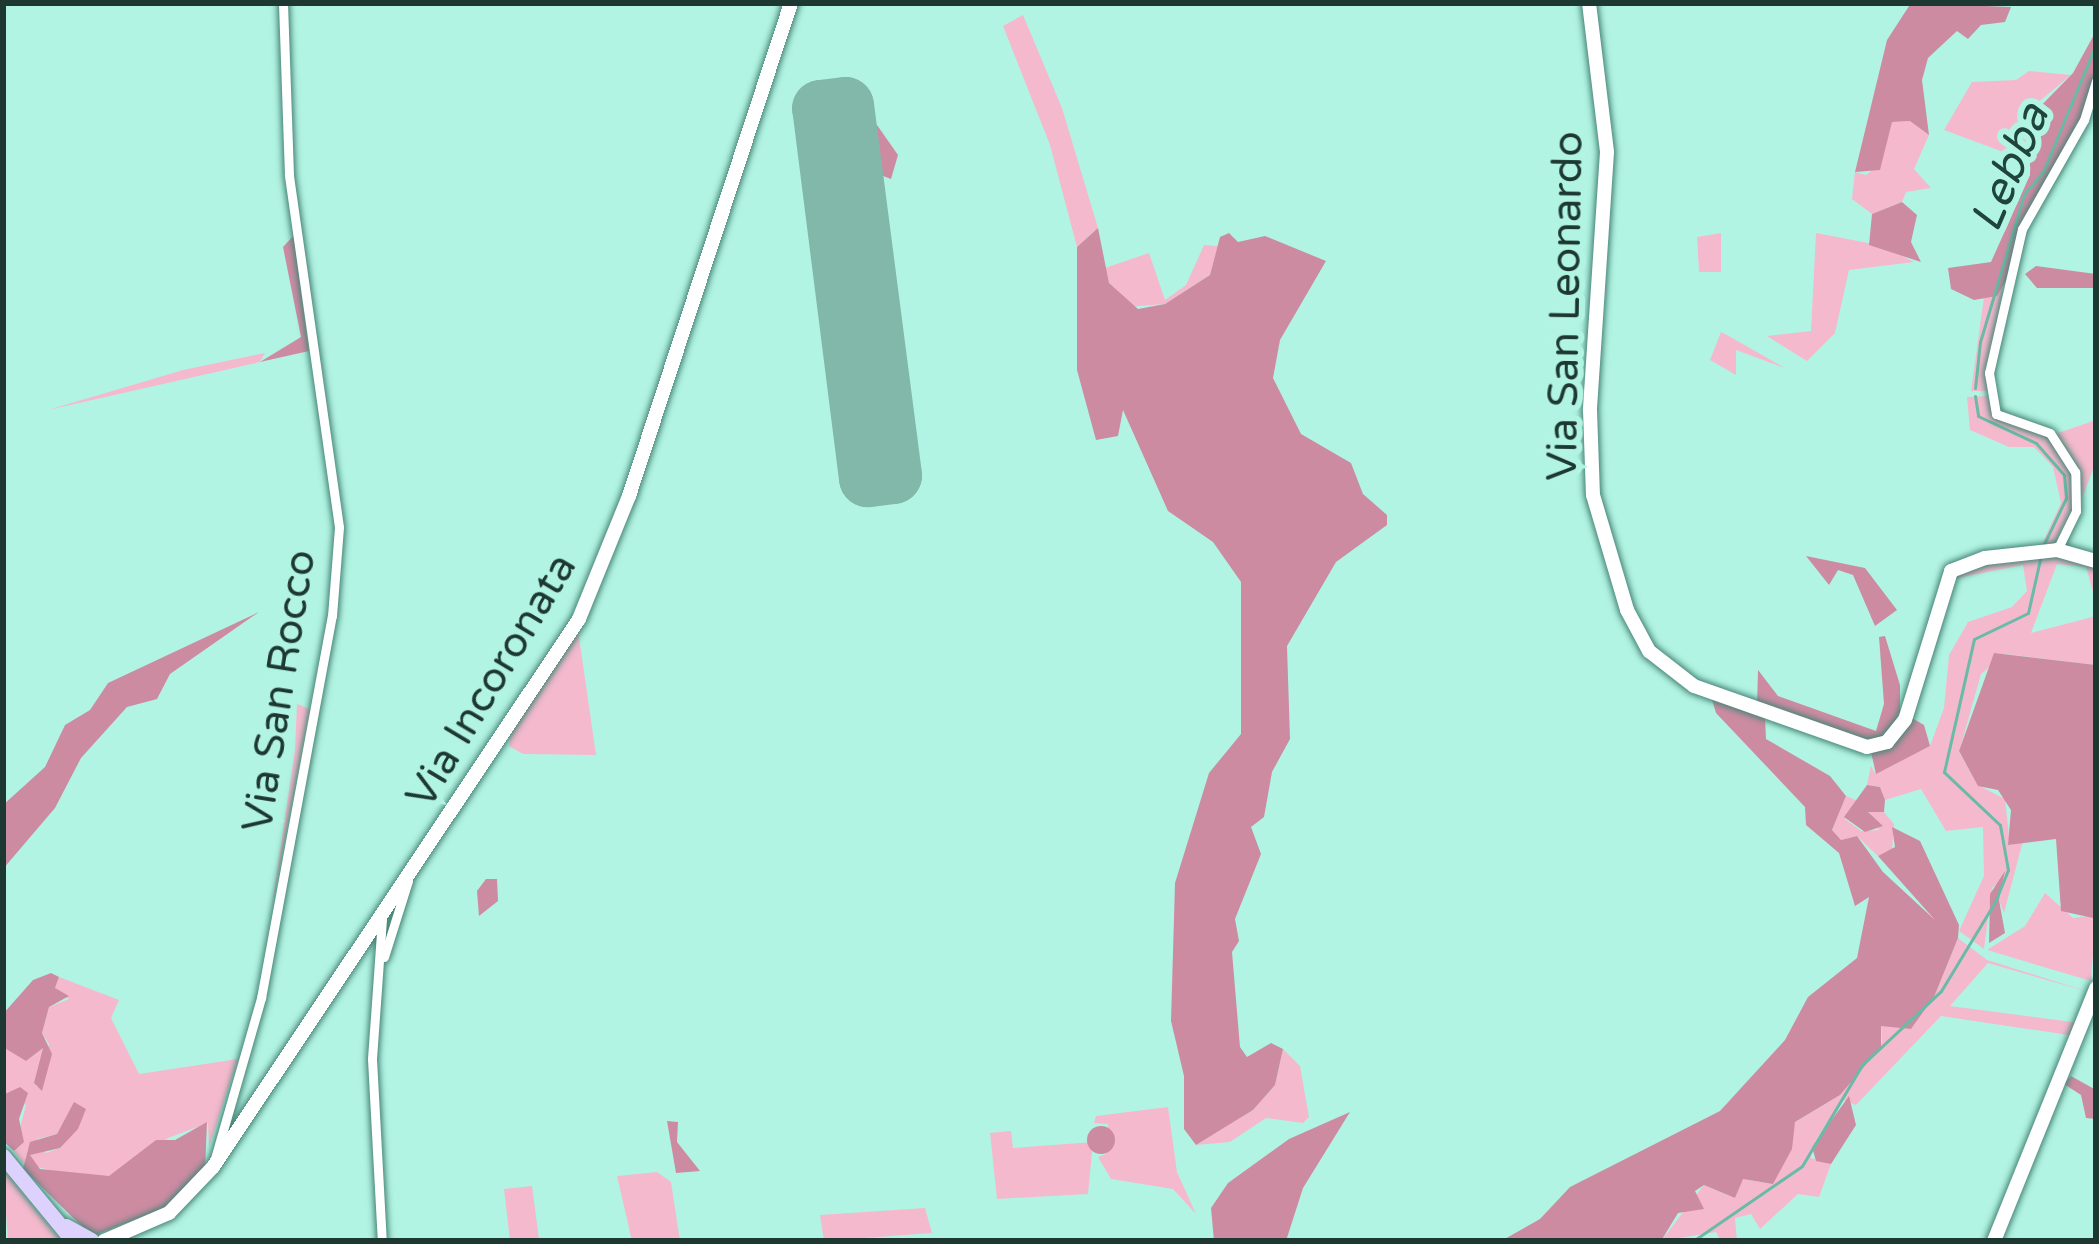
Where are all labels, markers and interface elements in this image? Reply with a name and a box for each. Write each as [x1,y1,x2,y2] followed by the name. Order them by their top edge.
[1960,96,2062,240] water label: Lebba
[1538,131,1594,481] street label: Via San Leonardo
[396,545,588,817] street label: Via Incoronata
[233,546,327,836] street label: Via San Rocco

